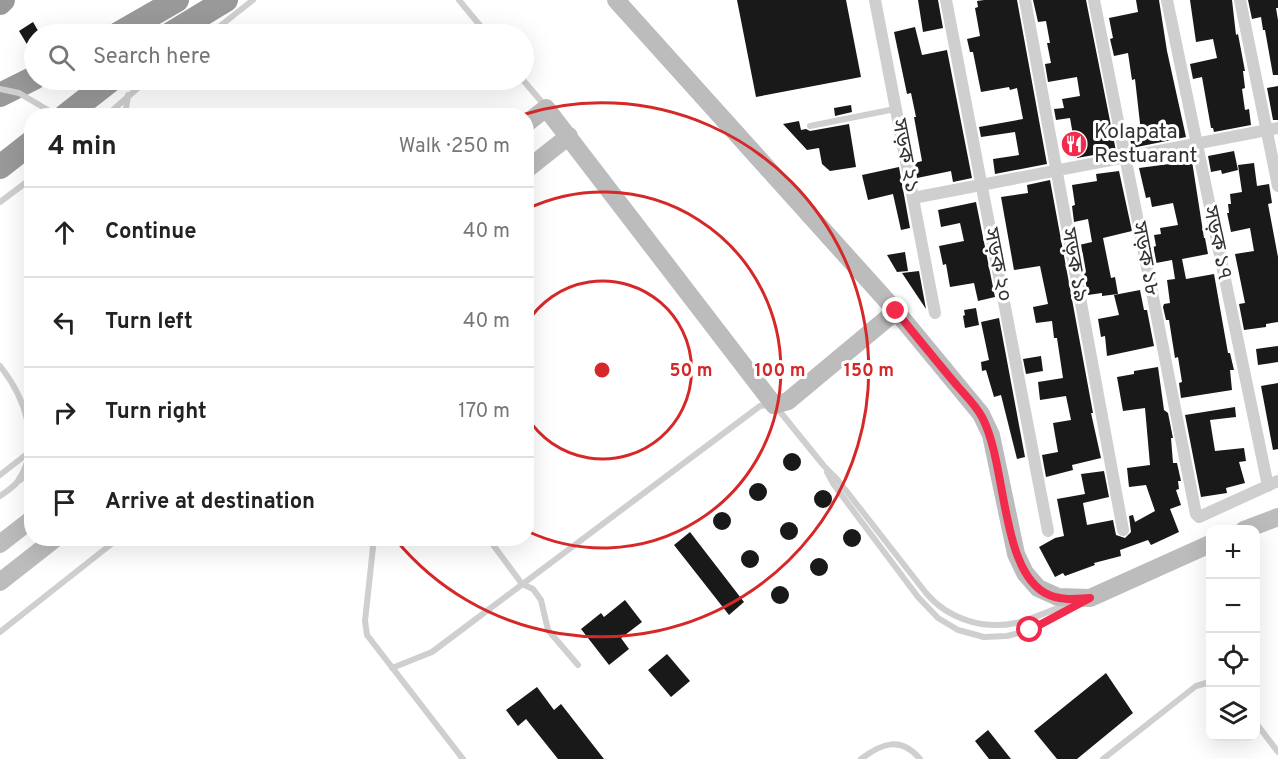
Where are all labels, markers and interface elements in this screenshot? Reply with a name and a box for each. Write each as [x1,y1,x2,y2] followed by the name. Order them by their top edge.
[24,24,534,90] search box
[45,41,78,74] icon: search
[93,44,211,71] text: Search here
[884,116,925,195] street label: সড়ক ২১
[1094,119,1197,170] place label: Kolapata Restuarant
[1059,129,1089,159] restaurant icon: Kolapata Restuarant
[48,131,117,164] text: 4 min
[399,134,510,160] text: Walk · 250 m
[1196,203,1238,282] street label: সড়ক ১৭
[48,216,81,249] icon: ahead
[105,219,196,246] text: Continue
[463,219,510,245] text: 40 m
[1124,219,1165,298] street label: সড়ক ১৮
[976,225,1017,304] street label: সড়ক ২০
[1054,225,1094,304] street label: সড়ক ১৯
[882,297,908,323] route end
[48,306,81,339] icon: left
[105,309,193,336] text: Turn left
[463,309,510,335] text: 40 m
[592,360,612,380] centre of rings
[669,360,713,383] text: 50 m
[754,360,806,383] text: 100 m
[844,360,894,383] text: 150 m
[48,396,81,429] icon: right
[105,399,207,426] text: Turn right
[458,399,510,425] text: 170 m
[48,486,81,519] icon: arrive
[105,489,315,516] text: Arrive at destination
[1206,525,1260,741] map controls
[1206,525,1260,579] button: +
[1206,579,1260,633] button: −
[1016,616,1042,642] route start
[1206,633,1260,687] button: locate
[1206,687,1260,741] button: layers

